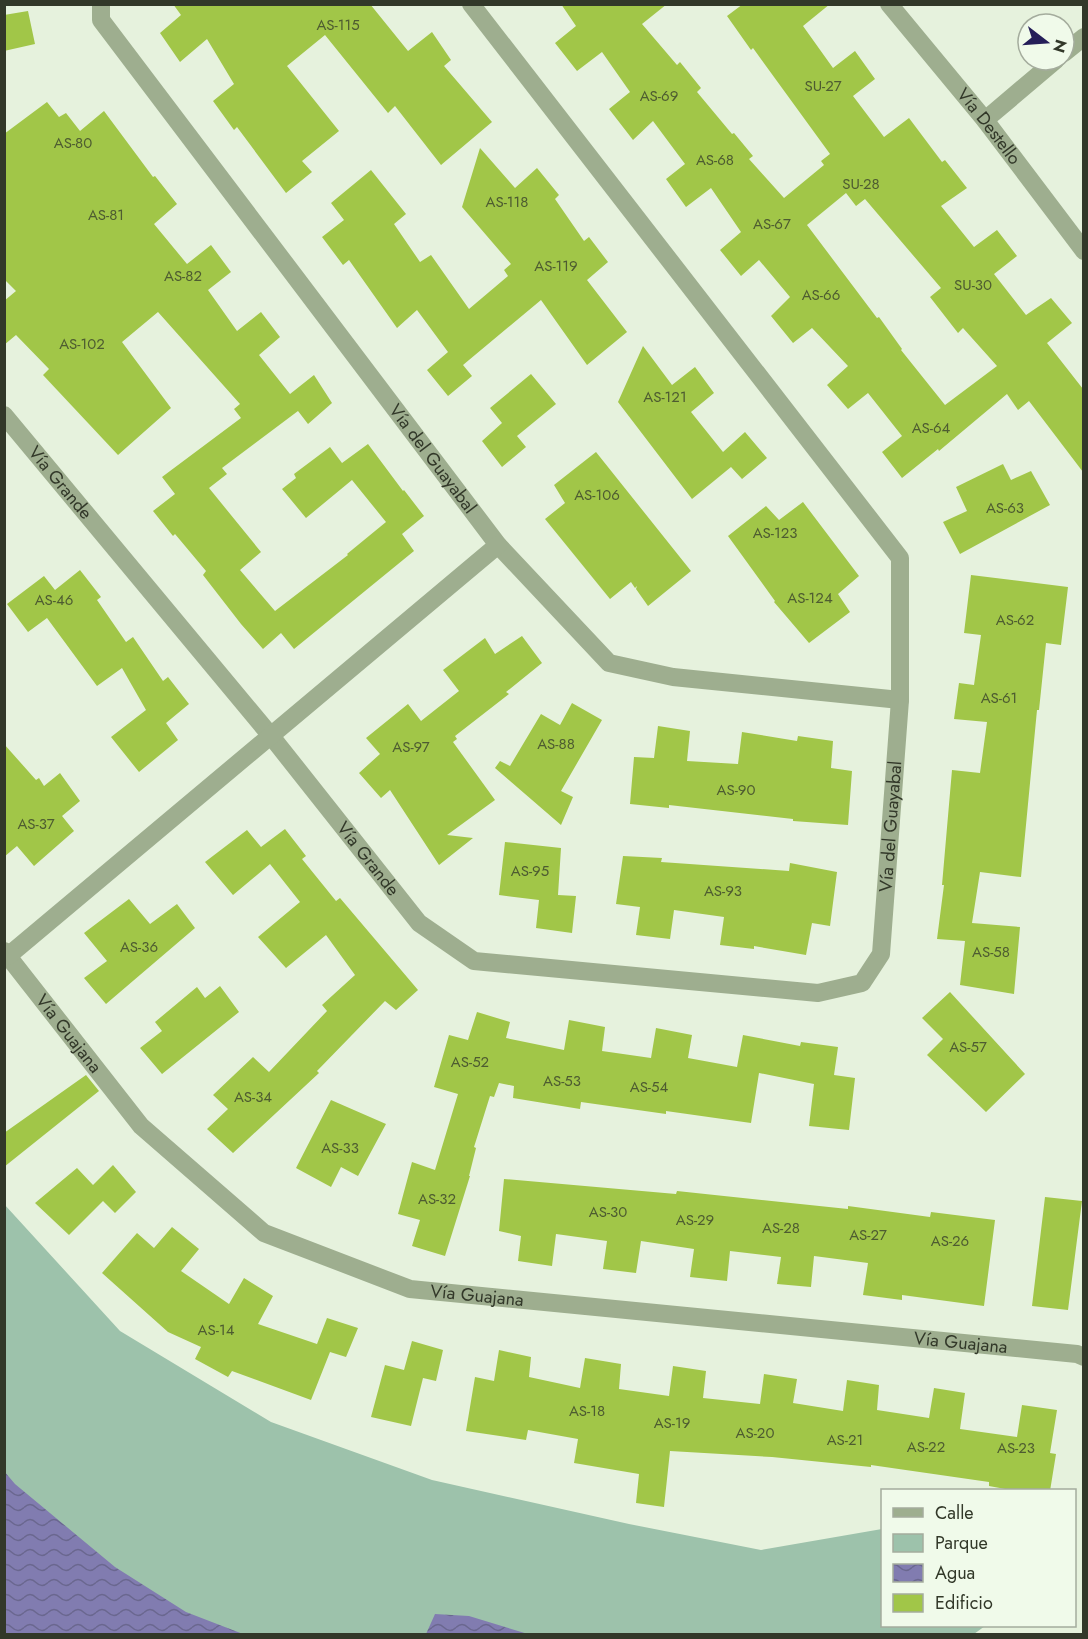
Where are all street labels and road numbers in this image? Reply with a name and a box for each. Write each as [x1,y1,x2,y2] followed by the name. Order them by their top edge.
[951,82,1027,170] street label: Vía Destello
[383,398,483,519] street label: Vía del Guayabal
[22,440,99,525] street label: Vía Grande
[873,760,908,893] street label: Vía del Guayabal
[330,816,406,901] street label: Vía Grande
[30,989,108,1079] street label: Vía Guajana
[429,1278,525,1313] street label: Vía Guajana
[913,1325,1009,1360] street label: Vía Guajana

